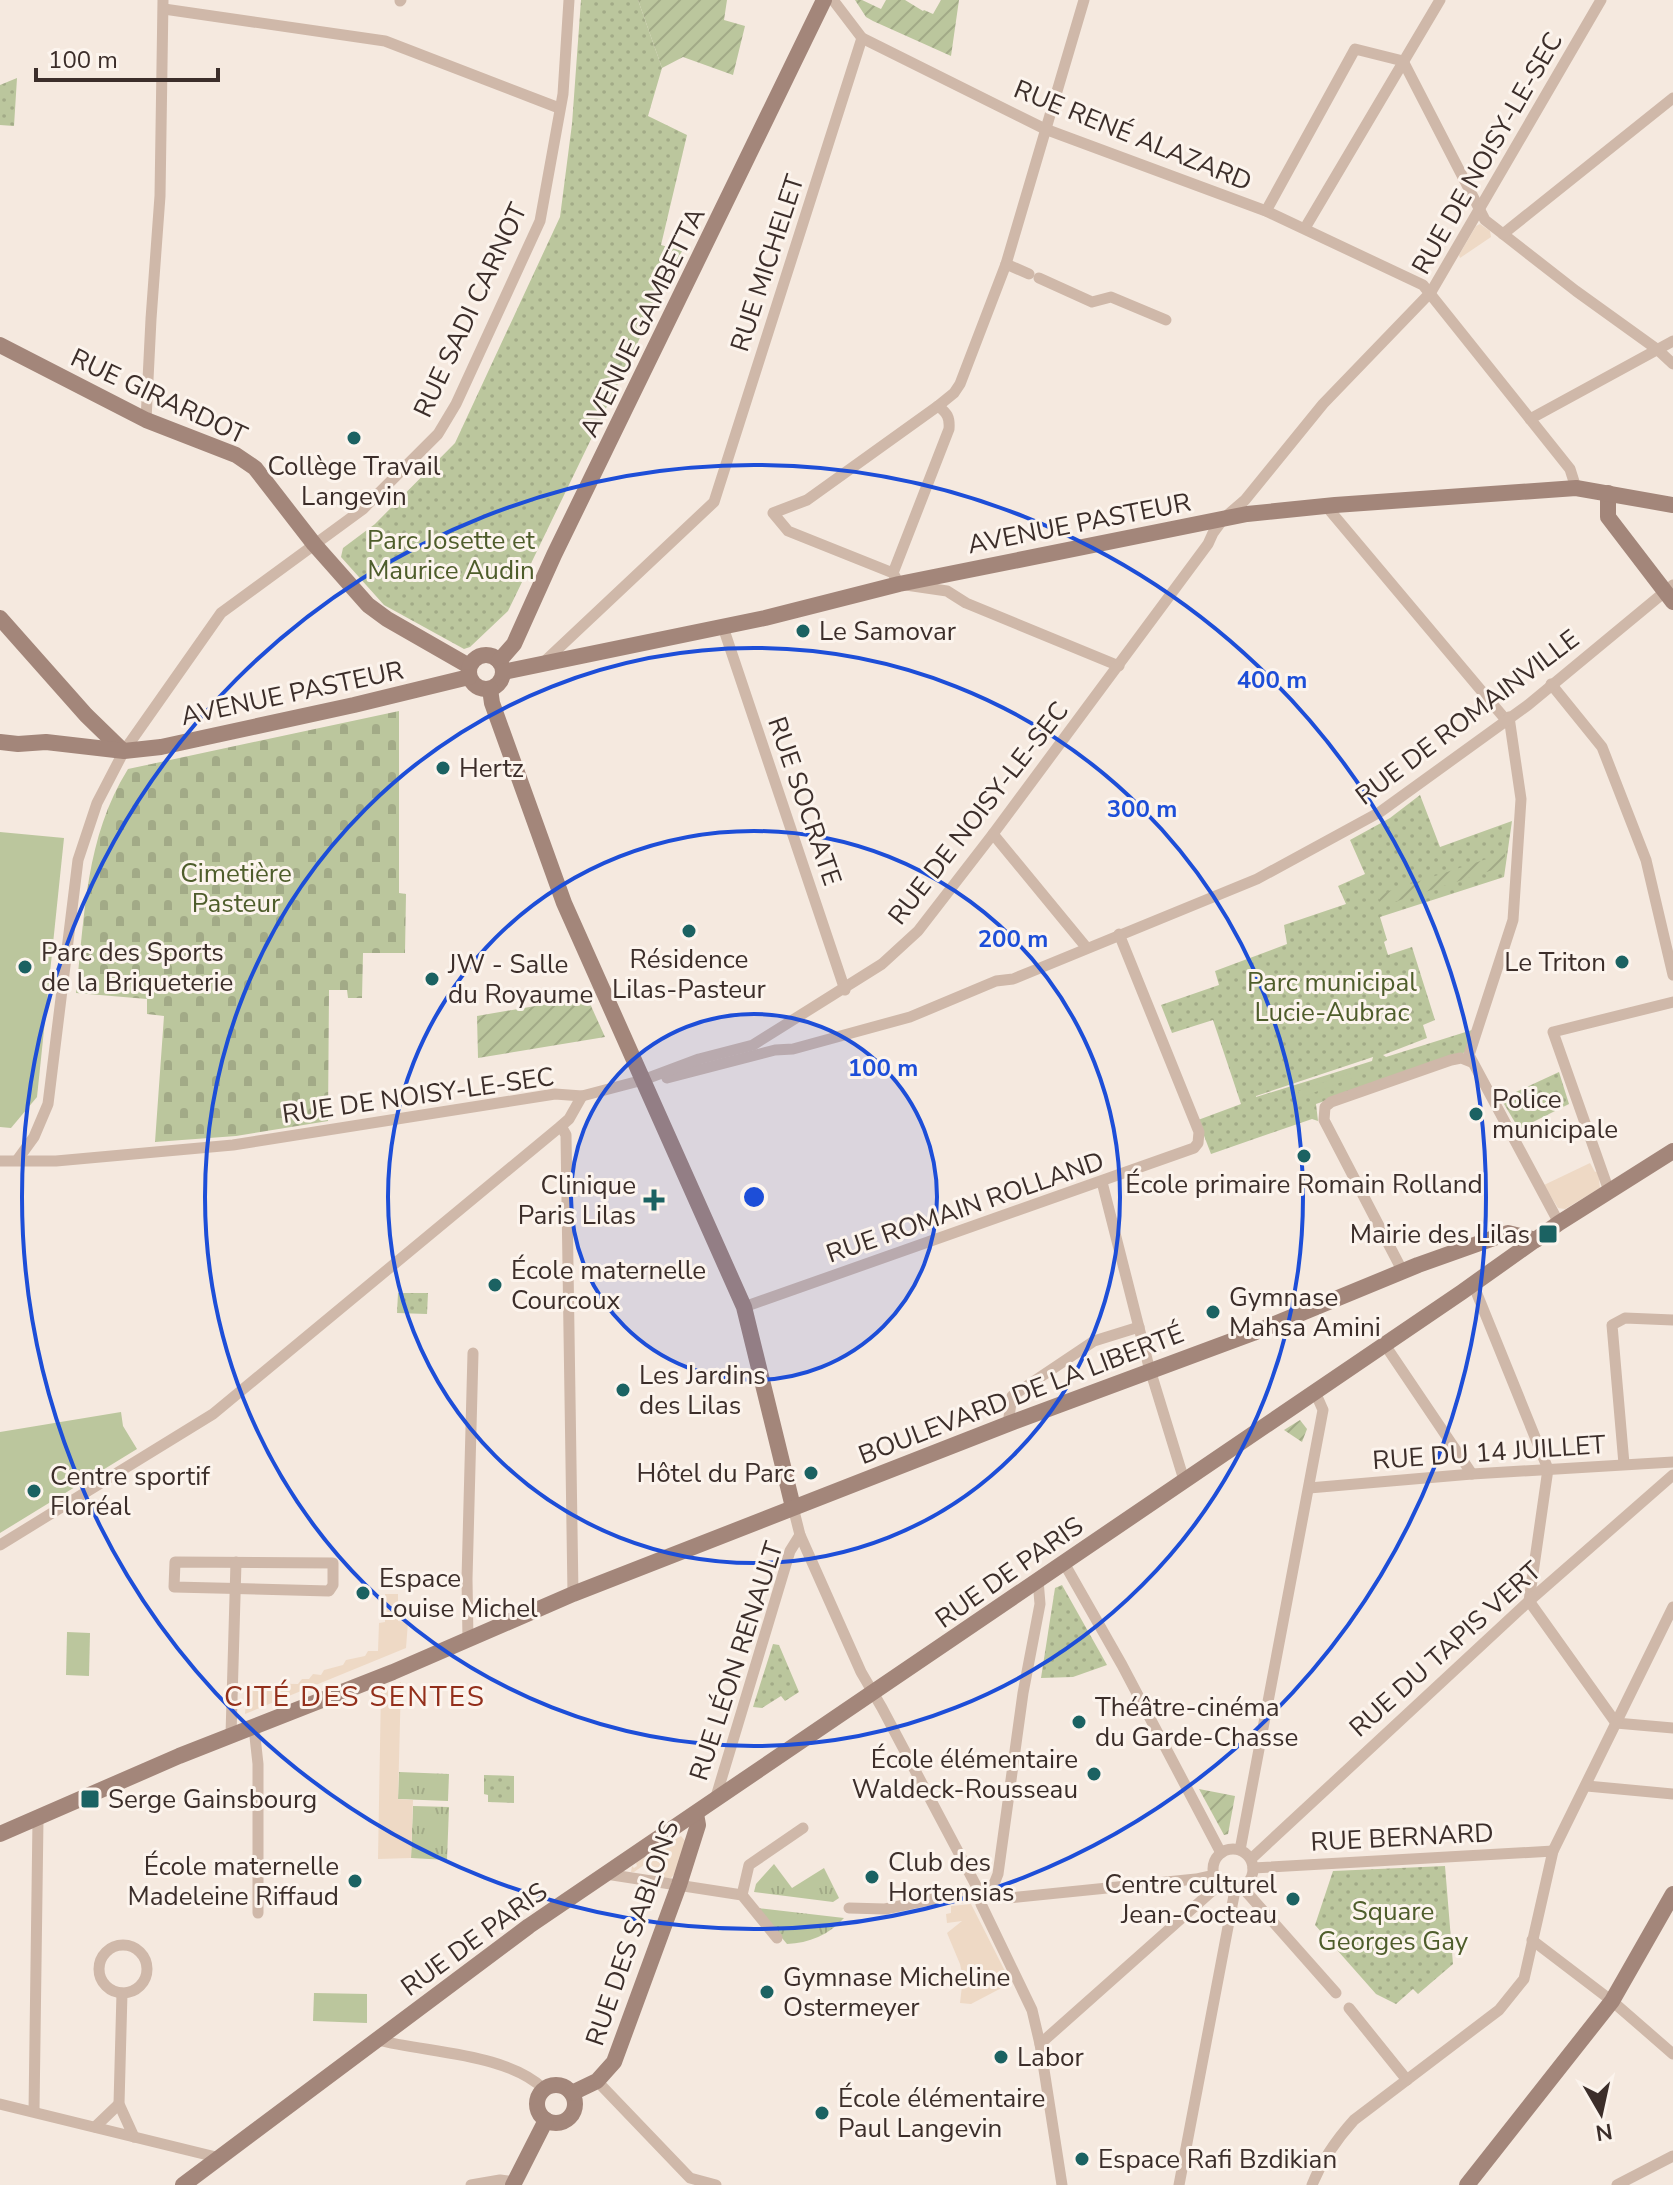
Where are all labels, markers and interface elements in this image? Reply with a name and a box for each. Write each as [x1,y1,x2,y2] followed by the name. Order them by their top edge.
[1404,26,1571,281] street label: RUE DE NOISY-LE-SEC
[36,32,218,82] scale bar
[48,44,118,76] text: 100 m
[1009,72,1257,199] street label: RUE RENÉ ALAZARD
[722,170,813,356] street label: RUE MICHELET
[405,197,536,423] street label: RUE SADI CARNOT
[572,201,713,443] street label: AVENUE GAMBETTA
[65,340,253,453] street label: RUE GIRARDOT
[345,429,363,447] marker: Collège Travail Langevin
[267,449,441,514] place label: Collège Travail Langevin
[964,485,1194,562] street label: AVENUE PASTEUR
[367,523,536,588] park label: Parc Josette et Maurice Audin
[819,614,957,649] place label: Le Samovar
[794,622,812,640] marker: Le Samovar
[1348,622,1586,813] street label: RUE DE ROMAINVILLE
[178,653,407,734] street label: AVENUE PASTEUR
[1237,664,1307,696] text: 400 m
[880,694,1077,932] street label: RUE DE NOISY-LE-SEC
[759,712,850,890] street label: RUE SOCRATE
[459,751,524,786] place label: Hertz
[434,759,452,777] marker: Hertz
[1107,793,1177,825] text: 300 m
[180,856,292,921] park label: Cimetière Pasteur
[680,922,698,940] marker: Résidence Lilas-Pasteur
[978,923,1048,955] text: 200 m
[41,935,233,1000] place label: Parc des Sports de la Briqueterie
[612,942,767,1007] place label: Résidence Lilas-Pasteur
[1504,945,1606,980] place label: Le Triton
[447,947,593,1012] place label: JW - Salle du Royaume
[1613,953,1631,971] marker: Le Triton
[16,958,34,976] marker: Parc des Sports de la Briqueterie
[1247,965,1417,1030] park label: Parc municipal Lucie-Aubrac
[423,970,441,988] marker: JW - Salle du Royaume
[848,1052,918,1084] text: 100 m
[280,1059,556,1132] street label: RUE DE NOISY-LE-SEC
[1492,1082,1618,1147] place label: Police municipale
[1467,1105,1485,1123] marker: Police municipale
[822,1143,1109,1271] street label: RUE ROMAIN ROLLAND
[1295,1147,1313,1165] marker: École primaire Romain Rolland
[1125,1167,1483,1202] place label: École primaire Romain Rolland
[518,1168,636,1233] place label: Clinique Paris Lilas
[740,1183,768,1211] centre of rings
[643,1189,665,1211] marker: Clinique Paris Lilas
[1350,1217,1530,1252] place label: Mairie des Lilas
[1537,1223,1559,1245] marker: Mairie des Lilas
[511,1253,706,1318] place label: École maternelle Courcoux
[486,1276,504,1294] marker: École maternelle Courcoux
[1229,1280,1381,1345] place label: Gymnase Mahsa Amini
[1204,1303,1222,1321] marker: Gymnase Mahsa Amini
[853,1316,1189,1473] street label: BOULEVARD DE LA LIBERTÉ
[639,1358,766,1423] place label: Les Jardins des Lilas
[614,1381,632,1399] marker: Les Jardins des Lilas
[1371,1427,1607,1478] street label: RUE DU 14 JUILLET
[636,1456,795,1491] place label: Hôtel du Parc
[50,1459,210,1524] place label: Centre sportif Floréal
[802,1464,820,1482] marker: Hôtel du Parc
[25,1482,43,1500] marker: Centre sportif Floréal
[928,1508,1090,1636] street label: RUE DE PARIS
[681,1537,792,1785] street label: RUE LÉON RENAULT
[1342,1553,1549,1745] street label: RUE DU TAPIS VERT
[379,1561,538,1626] place label: Espace Louise Michel
[354,1584,372,1602] marker: Espace Louise Michel
[224,1678,486,1716] district label: CITÉ DES SENTES
[1095,1690,1298,1755] place label: Théâtre-cinéma du Garde-Chasse
[1070,1713,1088,1731] marker: Théâtre-cinéma du Garde-Chasse
[852,1742,1078,1807] place label: École élémentaire Waldeck-Rousseau
[1085,1765,1103,1783] marker: École élémentaire Waldeck-Rousseau
[108,1782,317,1817] place label: Serge Gainsbourg
[79,1788,101,1810] marker: Serge Gainsbourg
[1310,1815,1494,1860] street label: RUE BERNARD
[578,1816,687,2050] street label: RUE DES SABLONS
[888,1845,1015,1910] place label: Club des Hortensias
[128,1849,339,1914] place label: École maternelle Madeleine Riffaud
[1105,1867,1277,1932] place label: Centre culturel Jean-Cocteau
[863,1868,881,1886] marker: Club des Hortensias
[346,1872,364,1890] marker: École maternelle Madeleine Riffaud
[394,1874,555,2004] street label: RUE DE PARIS
[1284,1890,1302,1908] marker: Centre culturel Jean-Cocteau
[1318,1894,1469,1959] park label: Square Georges Gay
[783,1960,1010,2025] place label: Gymnase Micheline Ostermeyer
[758,1983,776,2001] marker: Gymnase Micheline Ostermeyer
[1017,2040,1085,2075] place label: Labor
[992,2048,1010,2066] marker: Labor
[1561,2073,1641,2153] north arrow
[838,2081,1045,2146] place label: École élémentaire Paul Langevin
[813,2104,831,2122] marker: École élémentaire Paul Langevin
[1593,2116,1614,2148] text: N
[1098,2142,1337,2177] place label: Espace Rafi Bzdikian
[1073,2150,1091,2168] marker: Espace Rafi Bzdikian

